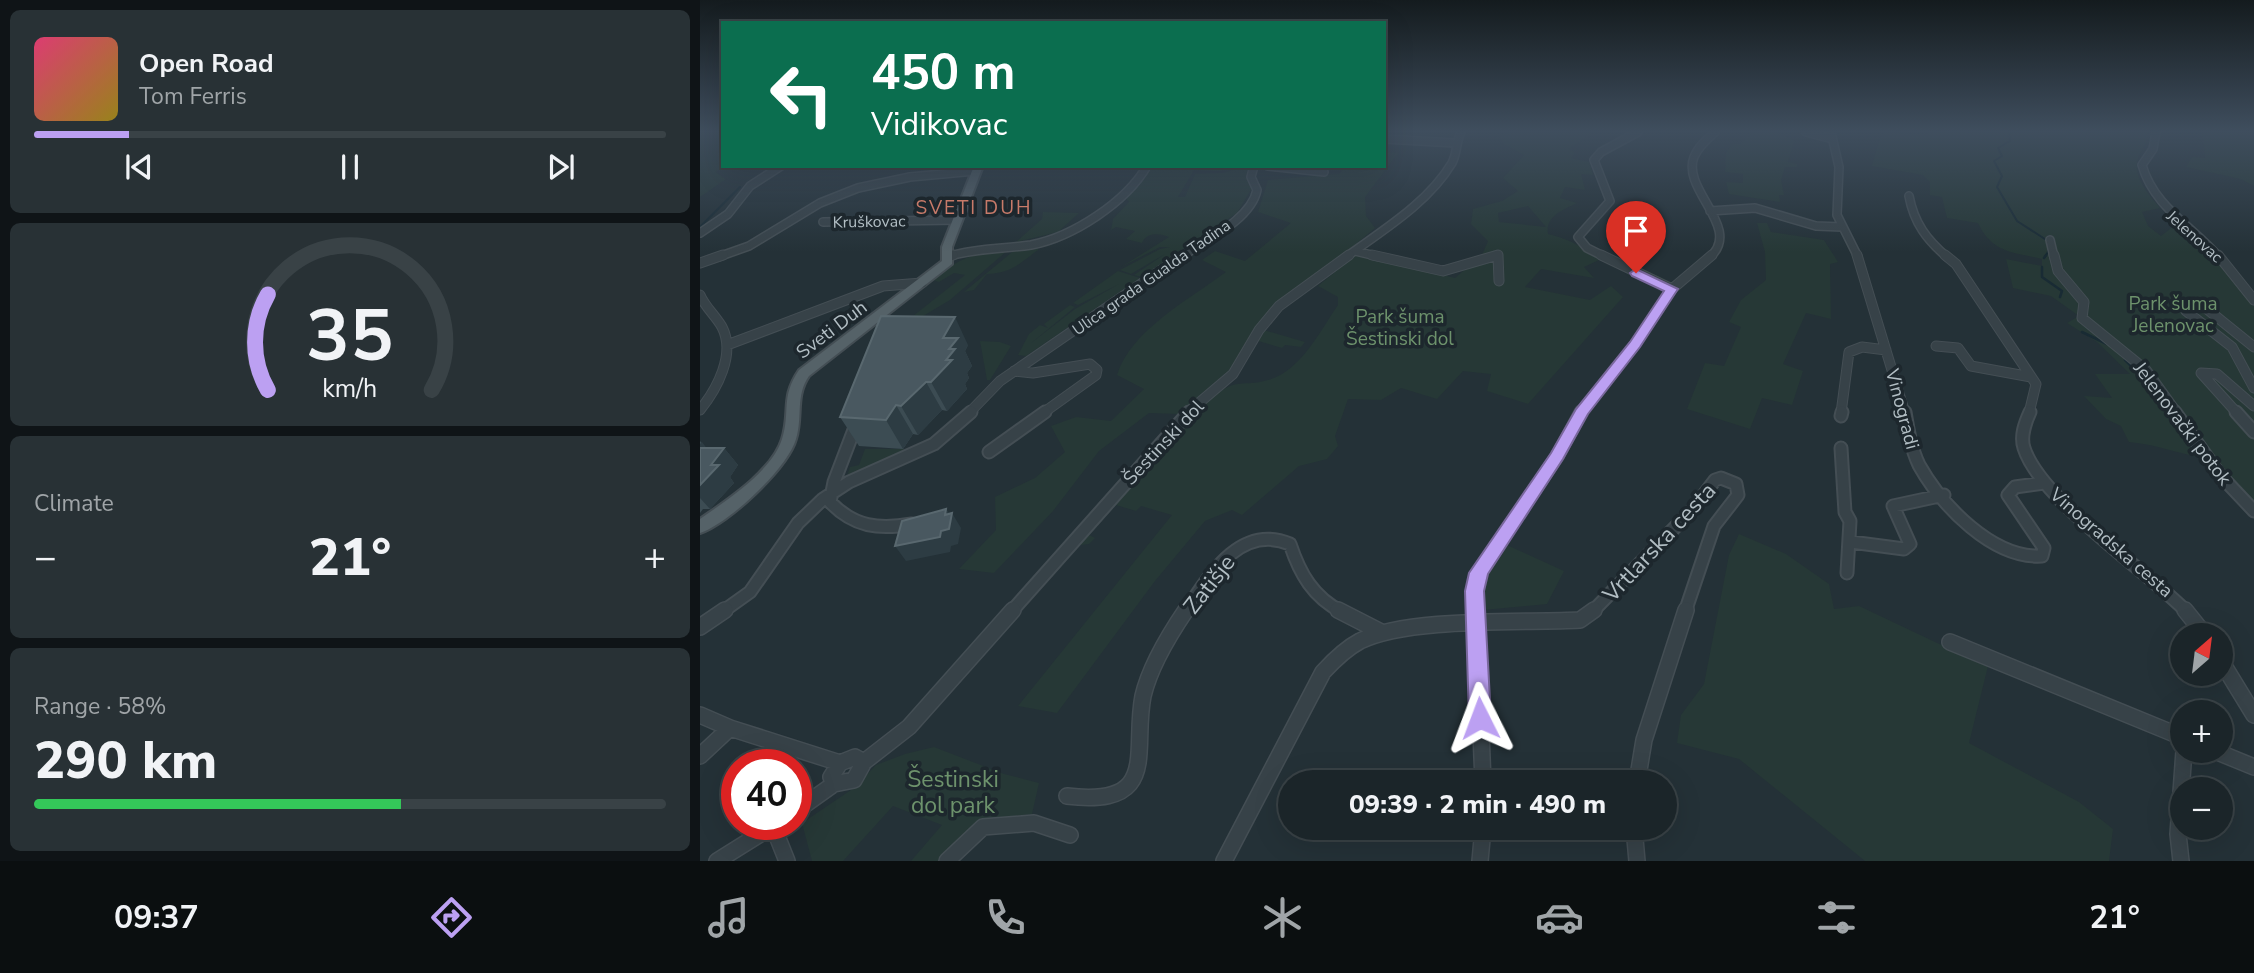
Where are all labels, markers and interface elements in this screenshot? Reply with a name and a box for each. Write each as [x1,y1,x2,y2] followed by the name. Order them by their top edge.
[871,39,1015,106] text: 450 m
[139,46,274,81] text: Open Road
[756,49,847,140] icon: left
[139,81,247,112] text: Tom Ferris
[871,103,1008,146] text: Vidikovac
[120,148,158,186] icon: previous
[331,148,369,186] icon: pause
[542,148,580,186] icon: next
[916,195,1032,221] district label: SVETI DUH
[1606,201,1666,273] pin
[2161,205,2228,268] street label: Jelenovac
[832,210,906,234] street label: Kruškovac
[1617,212,1655,250] icon: arrive
[1068,215,1235,341] street label: Ulica grada Gualda Tadina
[306,287,394,387] text: 35
[2129,291,2217,339] park label: Park šuma Jelenovac
[791,294,872,365] street label: Sveti Duh
[1346,304,1454,352] park label: Park šuma Šestinski dol
[2127,356,2238,491] street label: Jelenovački potok
[1879,365,1925,452] street label: Vinogradi
[322,372,378,406] text: km/h
[1117,394,1210,491] street label: Šestinski dol
[1595,476,1723,610] street label: Vrtlarska cesta
[2043,481,2179,604] street label: Vinogradska cesta
[34,488,114,519] text: Climate
[309,522,391,593] text: 21°
[34,532,57,583] text: −
[643,532,666,583] text: +
[1176,548,1242,620] street label: Zatišje
[2170,623,2233,686] north arrow
[2170,623,2233,840] map controls
[1443,681,1517,755] position arrow
[34,691,166,722] text: Range · 58%
[2170,700,2233,763] button: +
[34,725,217,796] text: 290 km
[721,749,812,840] speed limit sign: 40
[907,764,999,821] park label: Šestinski dol park
[2170,777,2233,840] button: −
[1349,787,1606,822] text: 09:39 · 2 min · 490 m
[427,893,476,942] icon: directions
[704,893,753,942] icon: music
[981,893,1030,942] icon: phone
[1258,893,1307,942] icon: climate
[1535,893,1584,942] icon: car
[1812,893,1861,942] icon: filters
[114,896,199,939] text: 09:37
[2089,896,2140,939] text: 21°

